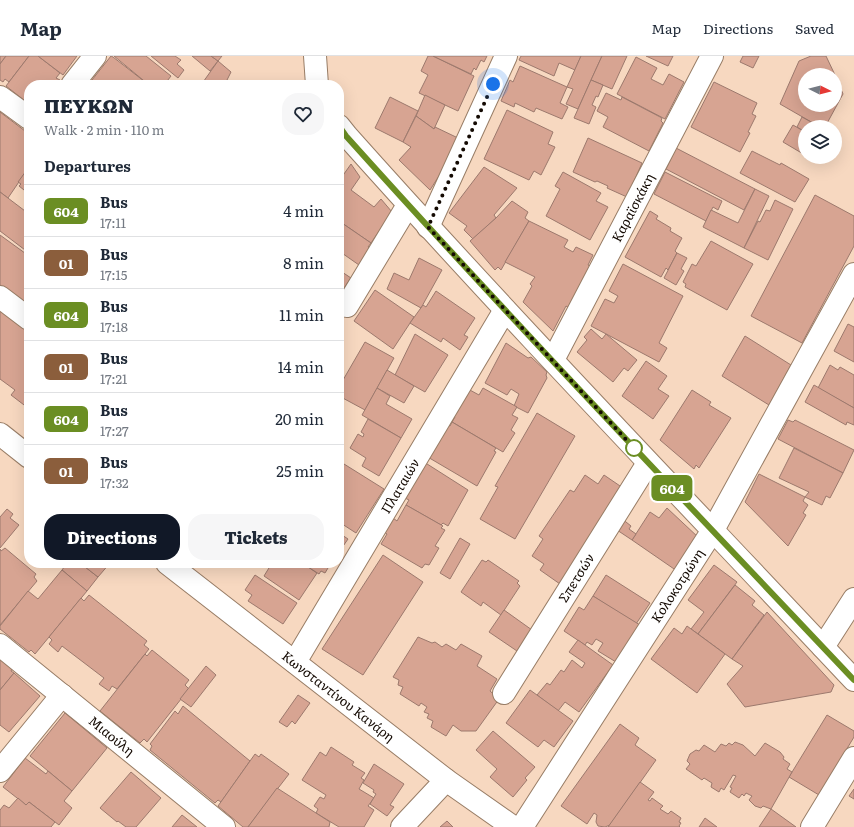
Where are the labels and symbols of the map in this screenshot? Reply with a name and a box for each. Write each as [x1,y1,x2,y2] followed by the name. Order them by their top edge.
[798,68,842,112] north arrow
[483,74,503,94] your location
[606,170,658,245] street label: Καραϊσκάκη
[625,439,643,457] unlabelled marker
[376,454,423,517] street label: Πλαταιών
[649,475,695,501] line badge: 604
[646,545,708,626] street label: Κολοκοτρώνη
[553,549,598,606] street label: Σπετσών
[278,646,399,746] street label: Κωνσταντίνου Κανάρη
[85,711,139,760] street label: Μιαούλη

